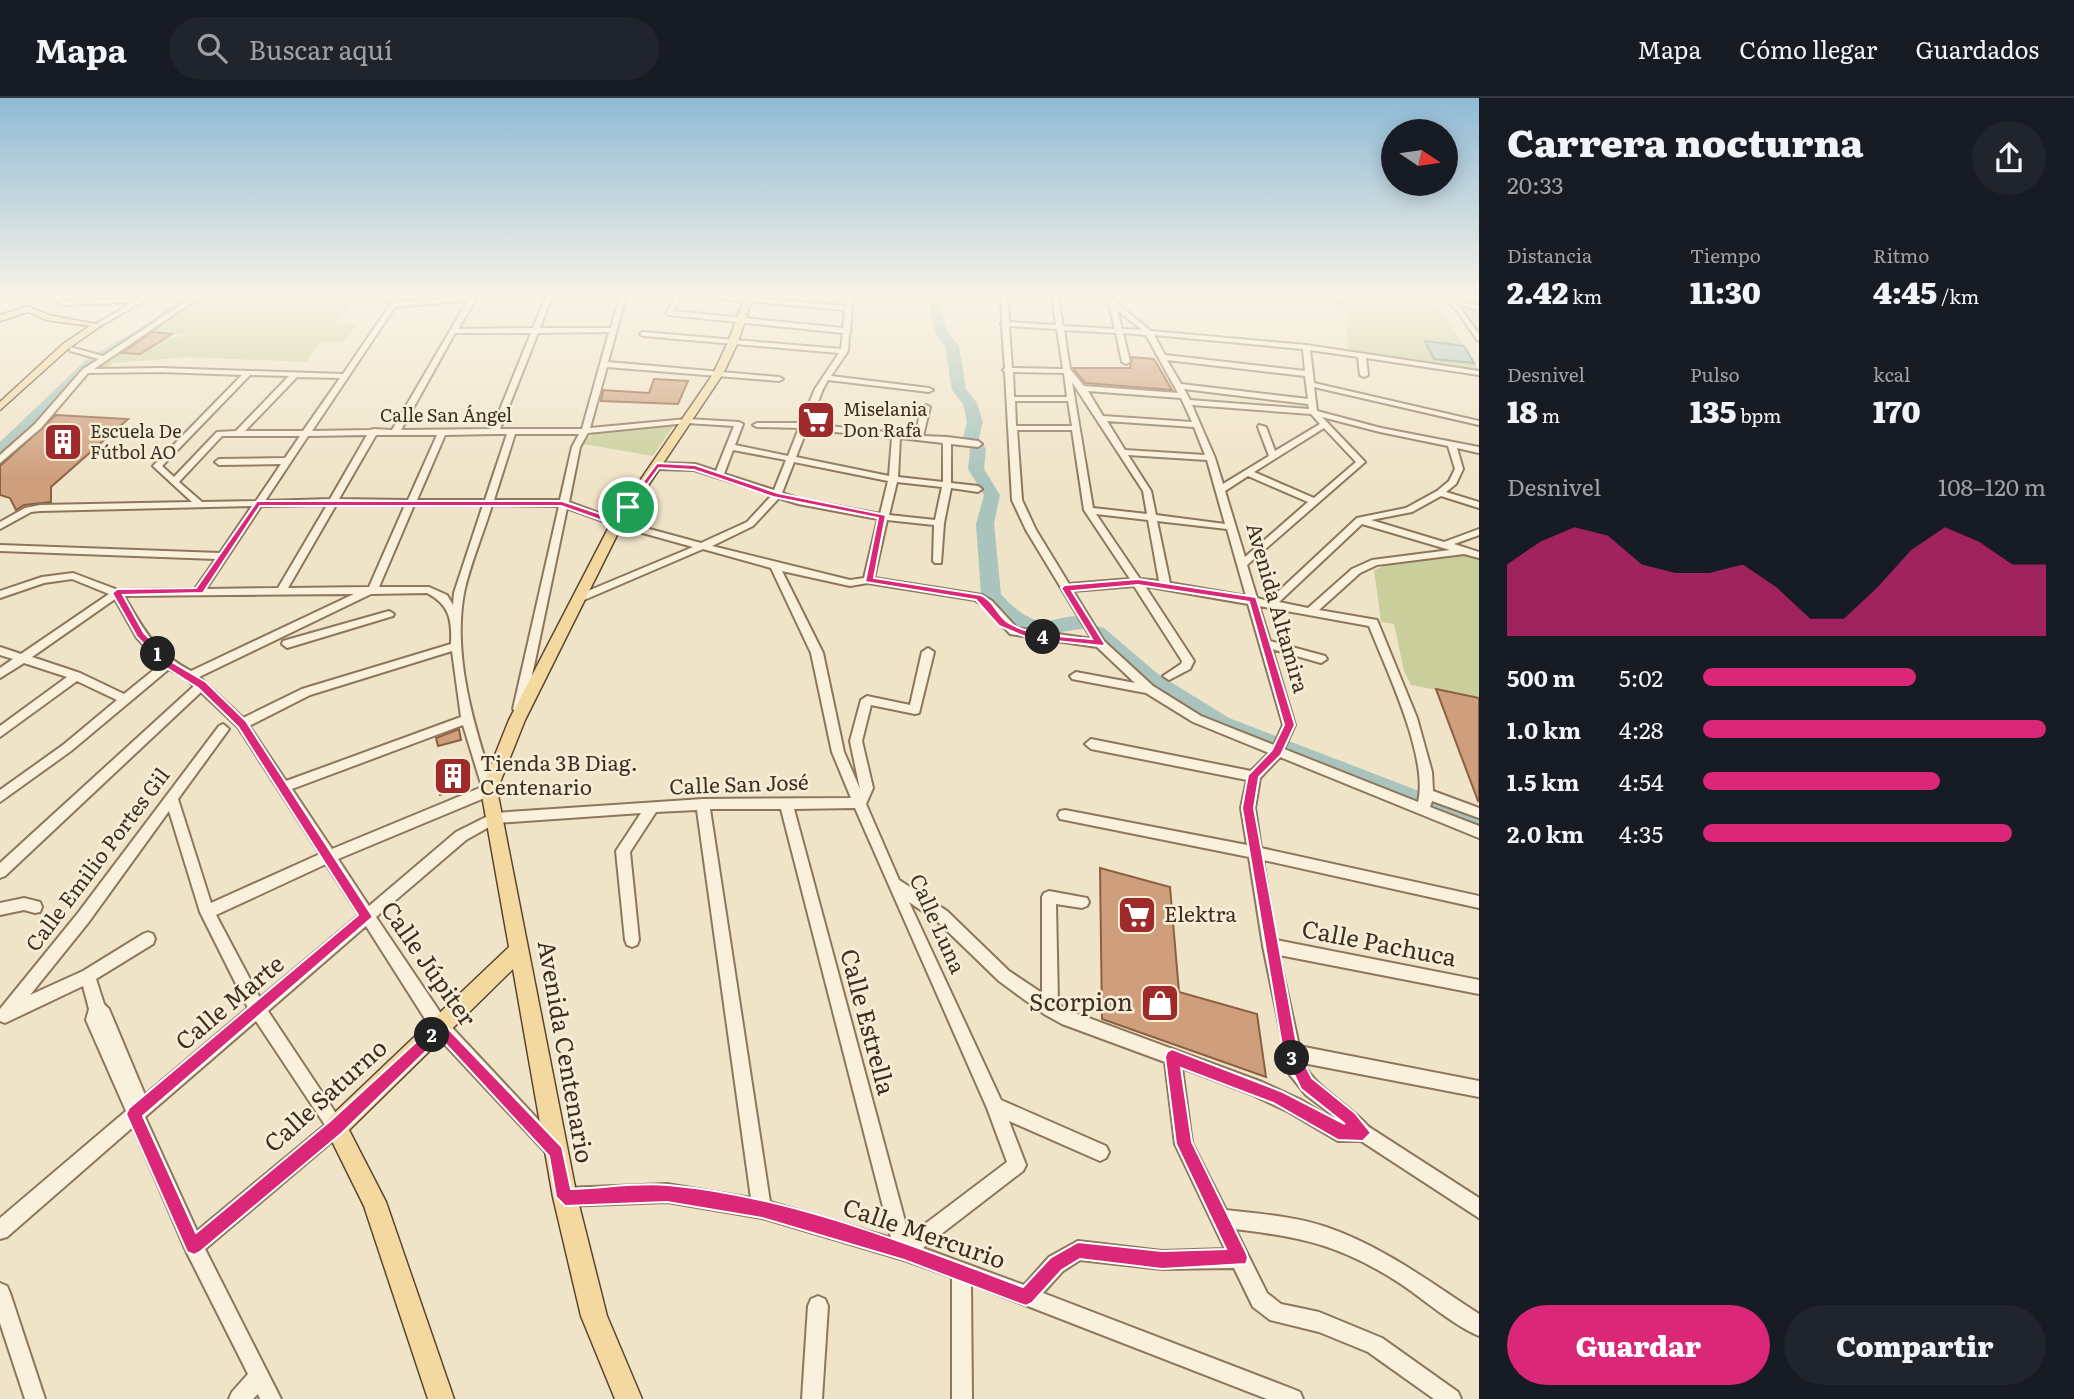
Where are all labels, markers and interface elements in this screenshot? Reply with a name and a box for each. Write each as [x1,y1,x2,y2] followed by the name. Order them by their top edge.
[169,17,659,80] search box
[35,24,127,73] text: Mapa
[193,29,231,67] icon: search
[249,29,393,68] text: Buscar aquí
[1637,31,1701,66] text: Mapa
[1739,31,1877,66] text: Cómo llegar
[1915,31,2039,66] text: Guardados
[1507,112,1863,169] text: Carrera nocturna
[1381,119,1458,196] north arrow
[1381,119,1458,196] map controls
[1972,121,2046,195] button: share
[1507,167,1564,201] text: 20:33
[1507,241,1592,269] text: Distancia
[1690,241,1761,269] text: Tiempo
[1873,241,1929,269] text: Ritmo
[1507,269,1568,313] text: 2.42
[1690,269,1761,313] text: 11:30
[1873,269,1937,313] text: 4:45
[1568,282,1602,310] text: km
[1937,282,1979,310] text: /km
[1507,360,1585,388] text: Desnivel
[1690,360,1740,388] text: Pulso
[1873,360,1910,388] text: kcal
[1507,388,1538,432] text: 18
[1690,388,1736,432] text: 135
[1873,388,1921,432] text: 170
[843,395,928,443] place label: Miselania Don Rafa
[795,399,837,441] supermarket icon: Miselania Don Rafa
[380,401,512,428] street label: Calle San Ángel
[1538,401,1560,429] text: m
[1736,401,1781,429] text: bpm
[90,417,182,465] place label: Escuela De Fútbol AO
[42,421,84,463] building icon: Escuela De Fútbol AO
[1507,469,1601,503] text: Desnivel
[1938,469,2046,503] text: 108–120 m
[598,477,658,537] pin
[609,488,647,526] icon: arrive
[1240,519,1319,697] street label: Avenida Altamira
[1026,620,1060,654] pin: 4
[1037,622,1048,650] text: 4
[140,636,176,672] pin: 1
[154,639,161,667] text: 1
[1507,660,1575,694] text: 500 m
[1619,660,1663,694] text: 5:02
[1507,712,1581,746] text: 1.0 km
[1619,712,1663,746] text: 4:28
[480,746,638,801] place label: Tienda 3B Diag. Centenario
[432,755,474,797] building icon: Tienda 3B Diag. Centenario
[16,760,176,957] street label: Calle Emilio Portes Gil
[1507,764,1580,798] text: 1.5 km
[1619,764,1664,798] text: 4:54
[669,765,809,800] street label: Calle San José
[1507,816,1584,850] text: 2.0 km
[1619,816,1663,850] text: 4:35
[904,868,975,978] street label: Calle Luna
[374,893,487,1033] street label: Calle Júpiter
[1116,894,1158,936] supermarket icon: Elektra
[1164,897,1237,928] place label: Elektra
[1299,909,1460,974] street label: Calle Pachuca
[531,937,604,1166] street label: Avenida Centenario
[833,944,906,1098] street label: Calle Estrella
[166,945,290,1057] street label: Calle Marte
[1139,982,1181,1024] shop icon: Scorpion
[1029,983,1133,1018] place label: Scorpion
[414,1018,450,1052] pin: 2
[426,1020,437,1048] text: 2
[255,1029,394,1159] street label: Calle Saturno
[1274,1040,1310,1076] pin: 3
[1286,1043,1297,1071] text: 3
[839,1187,1011,1276] street label: Calle Mercurio
[1507,1305,1770,1385] button: Guardar
[1784,1305,2046,1385] button: Compartir

